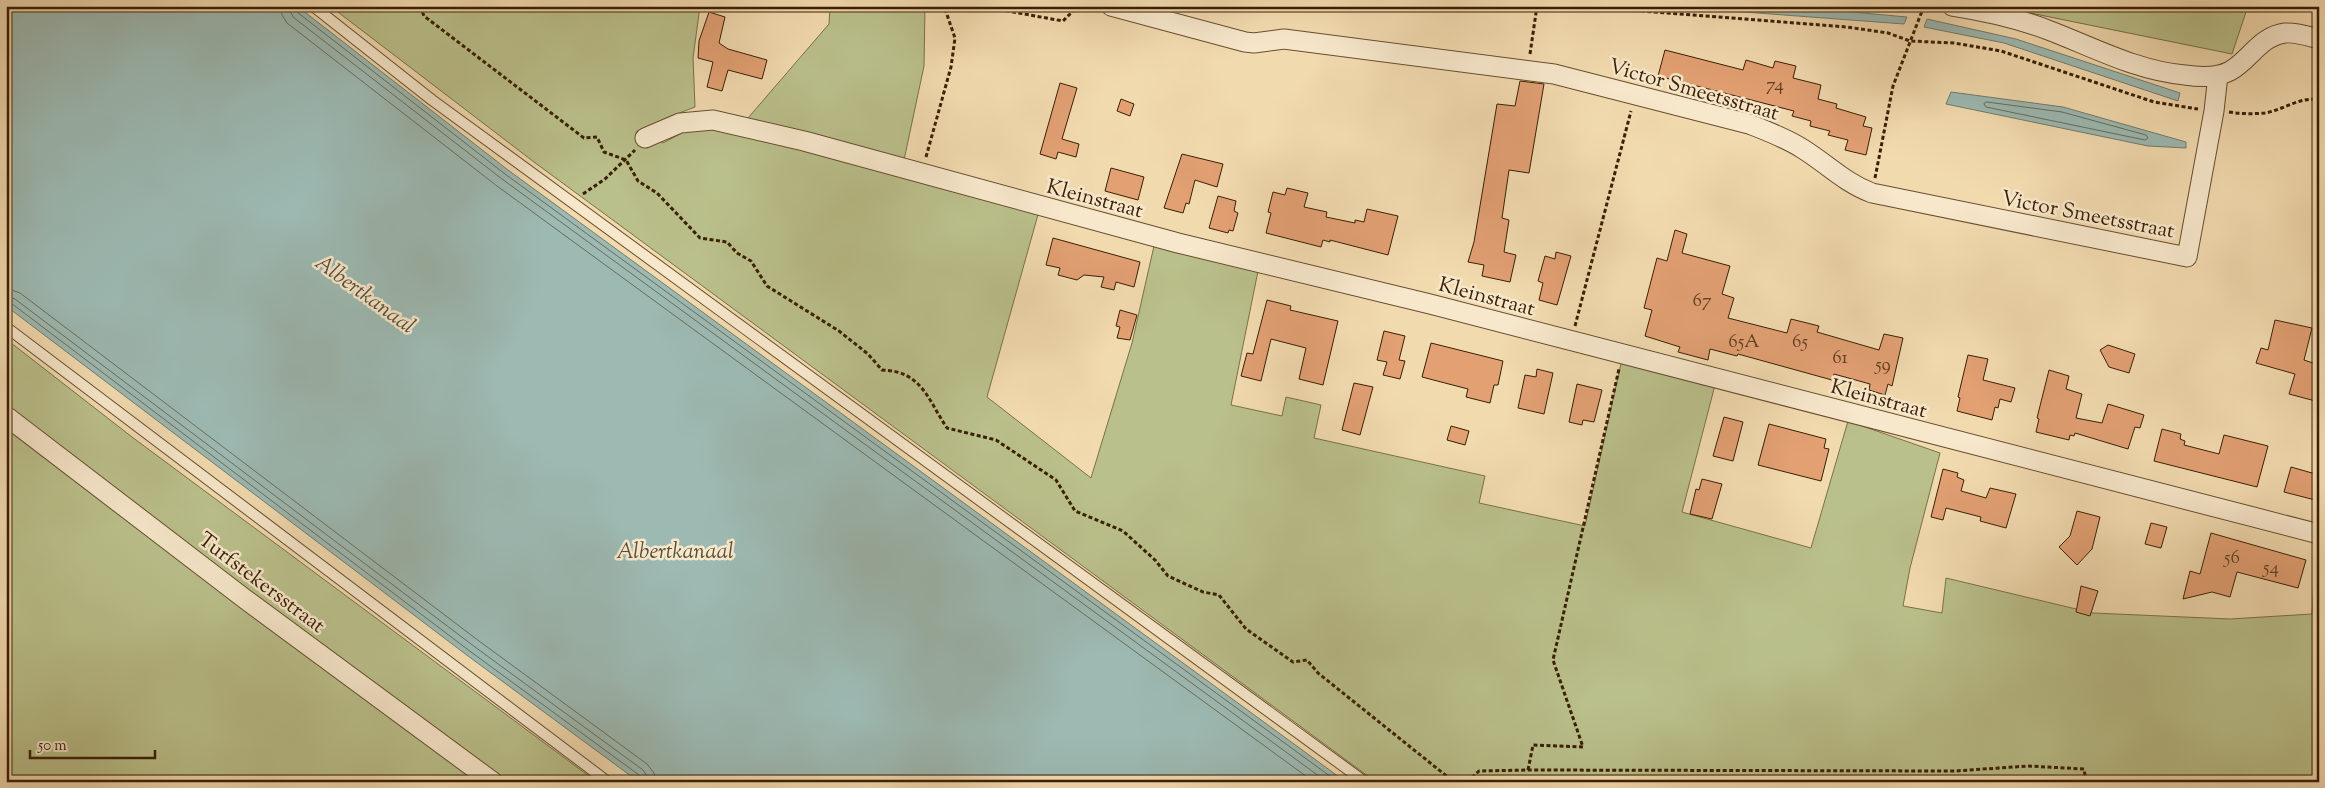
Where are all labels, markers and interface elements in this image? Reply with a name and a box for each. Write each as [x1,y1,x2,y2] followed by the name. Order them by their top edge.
[1605,52,1782,130] street label: Victor Smeetsstraat
[1766,72,1784,99] house number: 74
[1043,173,1146,227] street label: Kleinstraat
[1998,184,2177,247] street label: Victor Smeetsstraat
[307,248,421,343] water label: Albertkanaal
[1435,271,1538,325] street label: Kleinstraat
[1693,288,1712,315] house number: 67
[1728,329,1760,356] house number: 65A
[1792,329,1808,356] house number: 65
[1832,345,1848,372] house number: 61
[1874,352,1891,379] house number: 59
[1827,373,1930,427] street label: Kleinstraat
[191,526,330,641] street label: Turfstekersstraat
[616,537,734,569] water label: Albertkanaal
[2223,545,2240,572] house number: 56
[2262,555,2279,582] house number: 54
[30,728,155,760] scale bar
[37,736,67,757] text: 50 m

